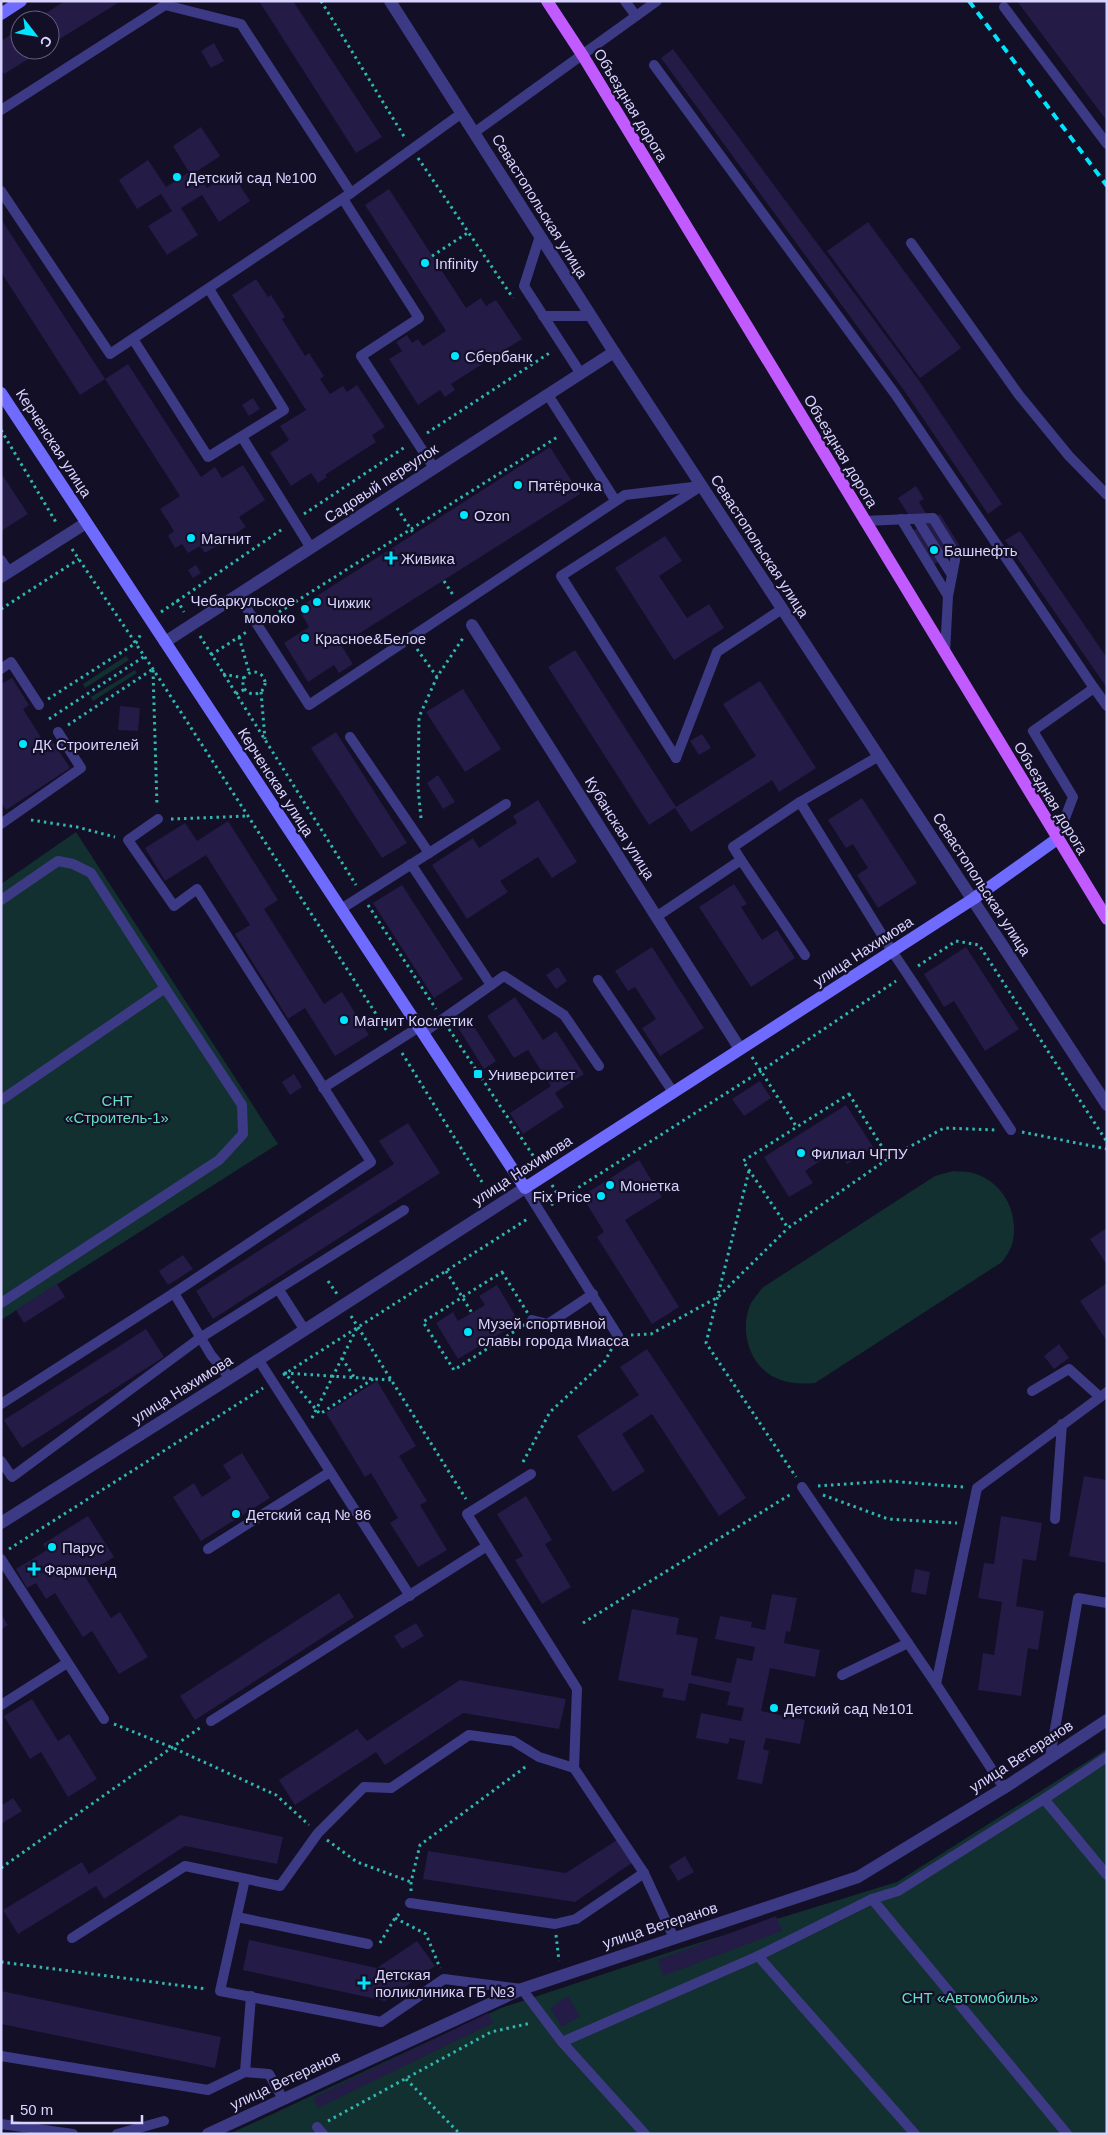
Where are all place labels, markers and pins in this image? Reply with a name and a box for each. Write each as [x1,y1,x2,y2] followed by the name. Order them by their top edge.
[187,169,317,186] place label: Детский сад №100
[171,171,183,183] marker: Детский сад №100
[435,255,479,272] place label: Infinity
[419,257,431,269] marker: Infinity
[465,348,533,365] place label: Сбербанк
[449,350,461,362] marker: Сбербанк
[528,477,602,494] place label: Пятёрочка
[512,479,524,491] marker: Пятёрочка
[474,507,510,524] place label: Ozon
[458,509,470,521] marker: Ozon
[201,530,251,547] place label: Магнит
[185,532,197,544] marker: Магнит
[944,542,1018,559] place label: Башнефть
[928,544,940,556] marker: Башнефть
[401,550,455,567] place label: Живика
[385,552,397,564] marker: Живика
[191,592,295,626] place label: Чебаркульское молоко
[327,594,371,611] place label: Чижик
[311,596,323,608] marker: Чижик
[299,603,311,615] marker: Чебаркульское молоко
[315,630,426,647] place label: Красное&Белое
[299,632,311,644] marker: Красное&Белое
[33,736,139,753] place label: ДК Строителей
[17,738,29,750] marker: ДК Строителей
[354,1012,473,1029] place label: Магнит Косметик
[338,1014,350,1026] marker: Магнит Косметик
[488,1066,575,1083] place label: Университет
[472,1068,484,1080] marker: Университет
[811,1145,908,1162] place label: Филиал ЧГПУ
[795,1147,807,1159] marker: Филиал ЧГПУ
[620,1177,680,1194] place label: Монетка
[604,1179,616,1191] marker: Монетка
[533,1188,591,1205] place label: Fix Price
[595,1190,607,1202] marker: Fix Price
[478,1315,630,1349] place label: Музей спортивной славы города Миасса
[462,1326,474,1338] marker: Музей спортивной славы города Миасса
[246,1506,371,1523] place label: Детский сад № 86
[230,1508,242,1520] marker: Детский сад № 86
[62,1539,105,1556] place label: Парус
[46,1541,58,1553] marker: Парус
[44,1561,117,1578] place label: Фармленд
[28,1563,40,1575] marker: Фармленд
[784,1700,914,1717] place label: Детский сад №101
[768,1702,780,1714] marker: Детский сад №101
[375,1966,515,2000] place label: Детская поликлиника ГБ №3
[357,1976,371,1990] marker: Детская поликлиника ГБ №3

